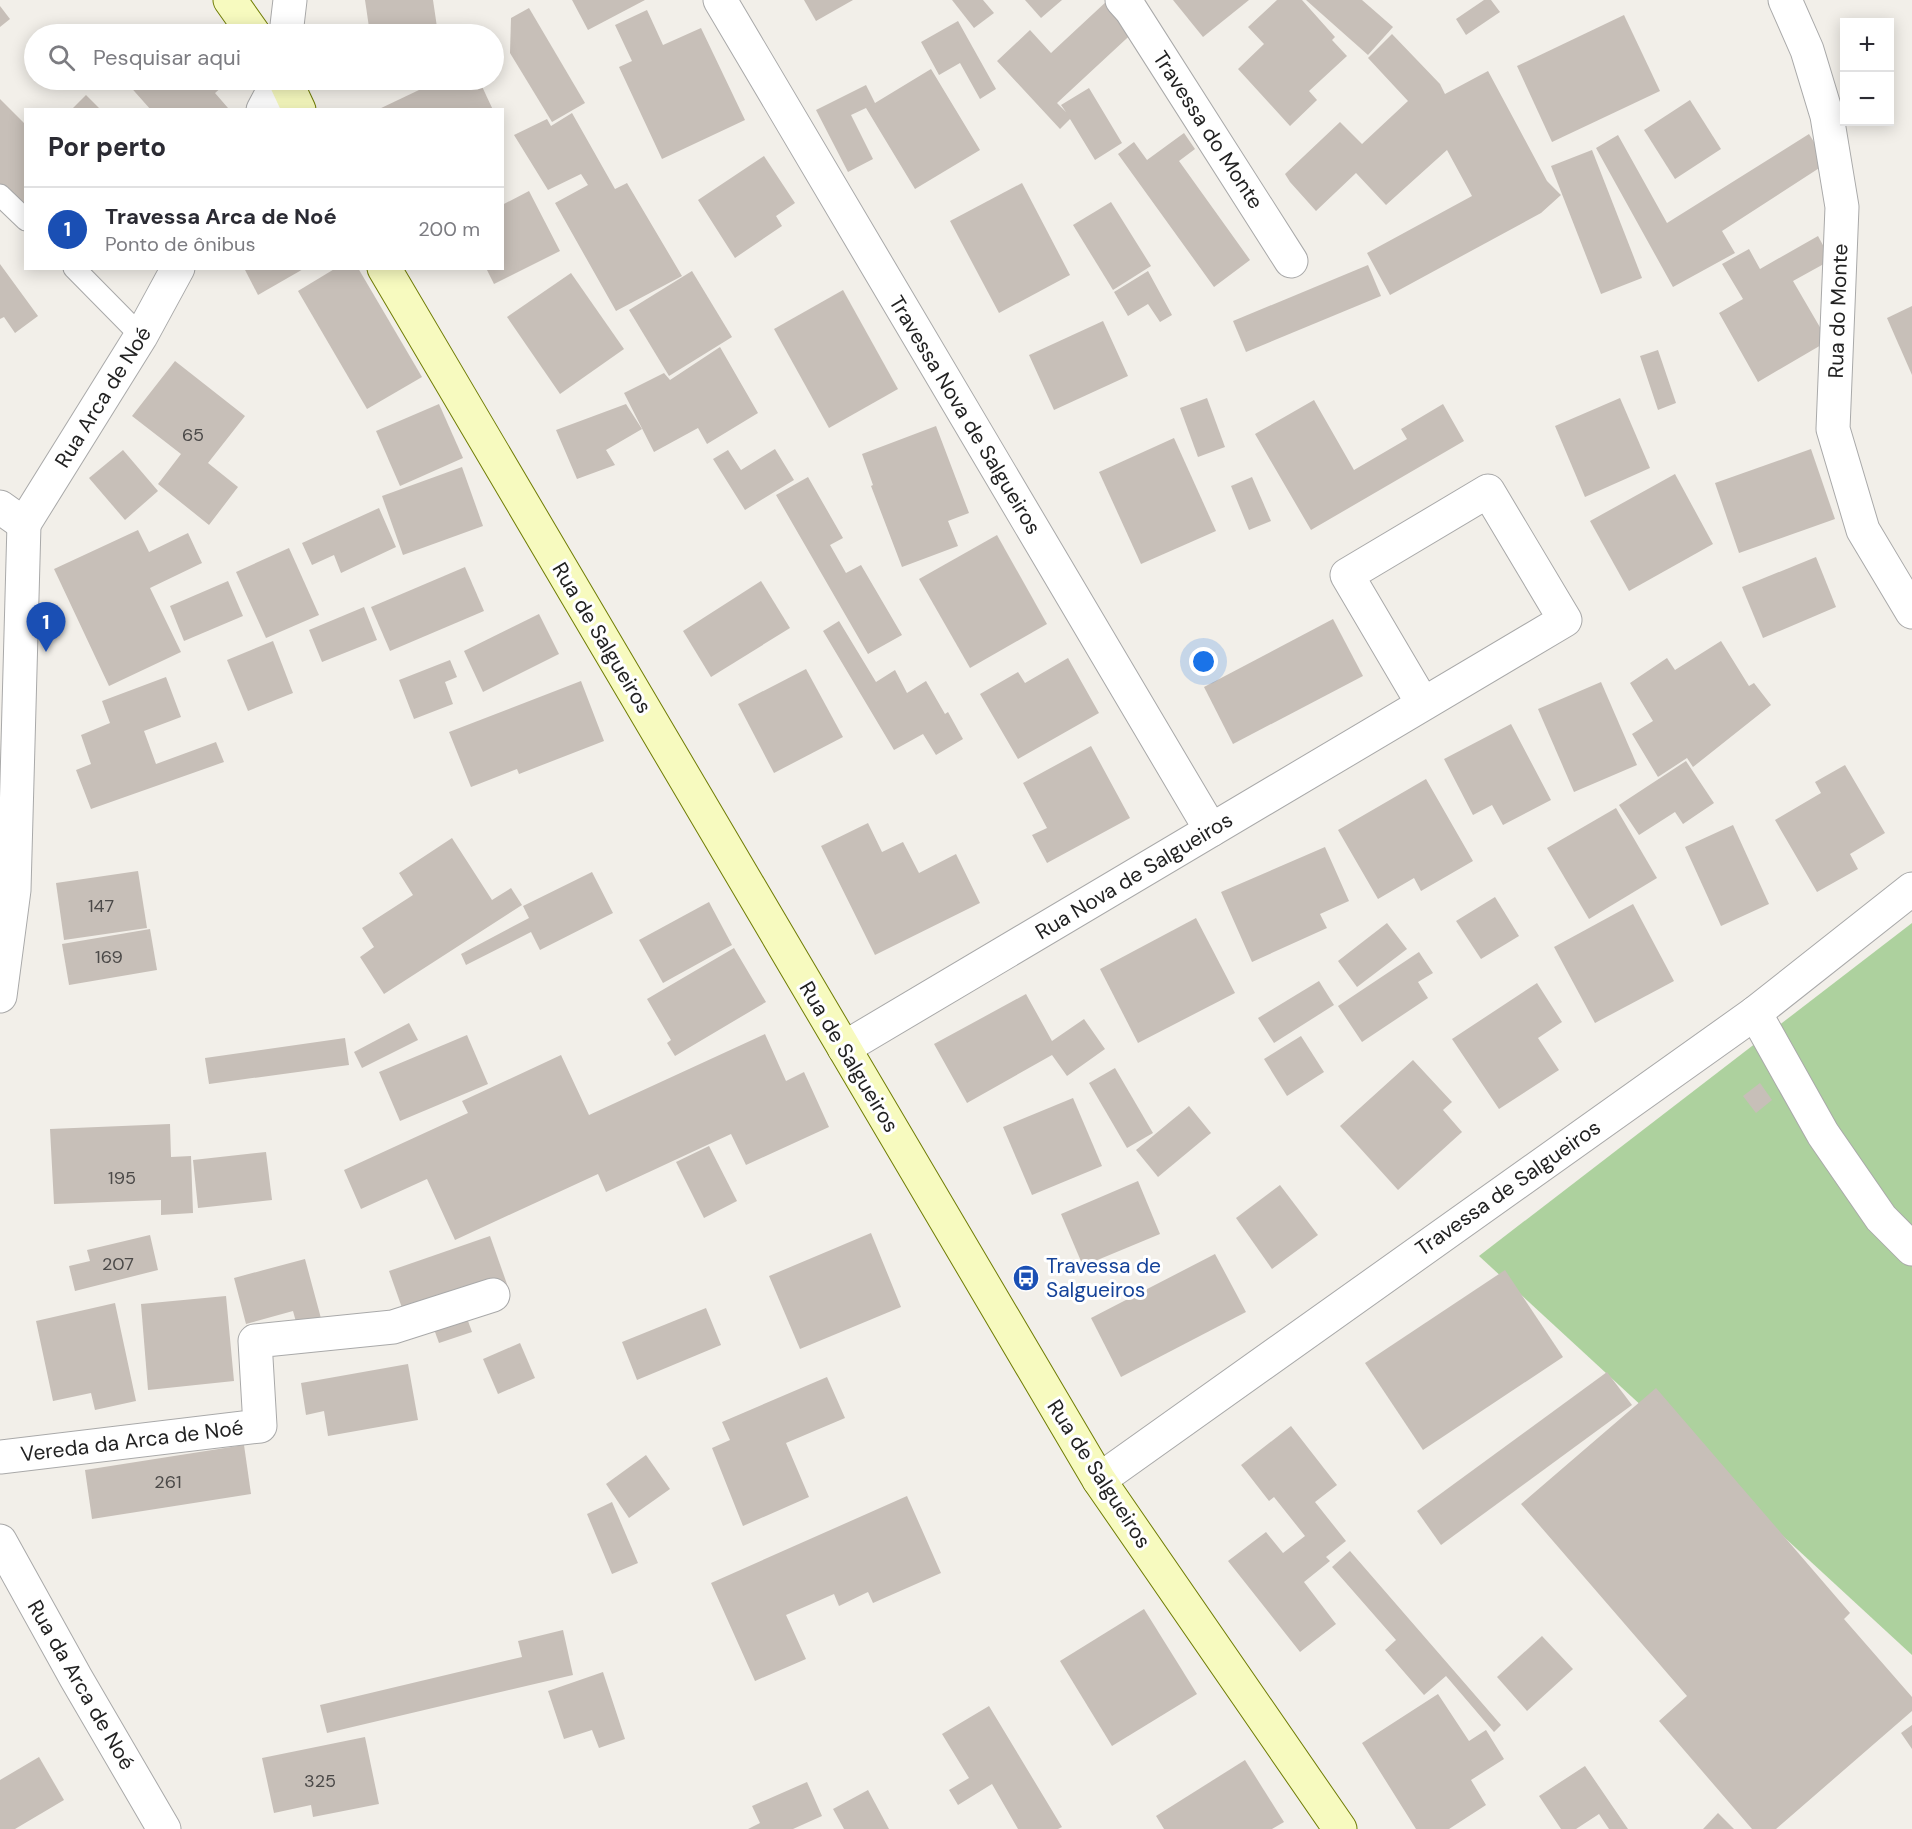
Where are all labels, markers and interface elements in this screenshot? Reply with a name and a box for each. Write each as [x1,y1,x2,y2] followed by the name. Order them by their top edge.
[1840,18,1894,126] map controls
[1840,18,1894,72] button: +
[24,24,504,90] search box
[45,41,78,74] icon: search
[93,43,241,72] text: Pesquisar aqui
[1146,46,1270,214] street label: Travessa do Monte
[1840,72,1894,126] button: −
[48,130,166,164] text: Por perto
[105,202,337,231] text: Travessa Arca de Noé
[64,216,71,242] text: 1
[418,216,480,242] text: 200 m
[105,231,255,257] text: Ponto de ônibus
[1822,243,1854,379] street label: Rua do Monte
[882,290,1048,540] street label: Travessa Nova de Salgueiros
[48,321,158,473] street label: Rua Arca de Noé
[182,423,204,447] house number: 65
[546,557,658,719] street label: Rua de Salgueiros
[26,602,66,652] pin: 1
[1189,647,1218,676] your location
[1030,806,1238,946] street label: Rua Nova de Salgueiros
[88,894,114,918] house number: 147
[95,945,123,969] house number: 169
[793,976,905,1138] street label: Rua de Salgueiros
[1410,1113,1606,1263] street label: Travessa de Salgueiros
[108,1166,136,1190] house number: 195
[102,1252,134,1276] house number: 207
[1046,1252,1161,1304] place label: Travessa de Salgueiros
[1011,1263,1041,1293] bus stop icon: Travessa de Salgueiros
[1041,1394,1157,1554] street label: Rua de Salgueiros
[19,1413,245,1469] street label: Vereda da Arca de Noé
[154,1470,182,1494] house number: 261
[21,1595,141,1775] street label: Rua da Arca de Noé
[304,1769,336,1793] house number: 325

